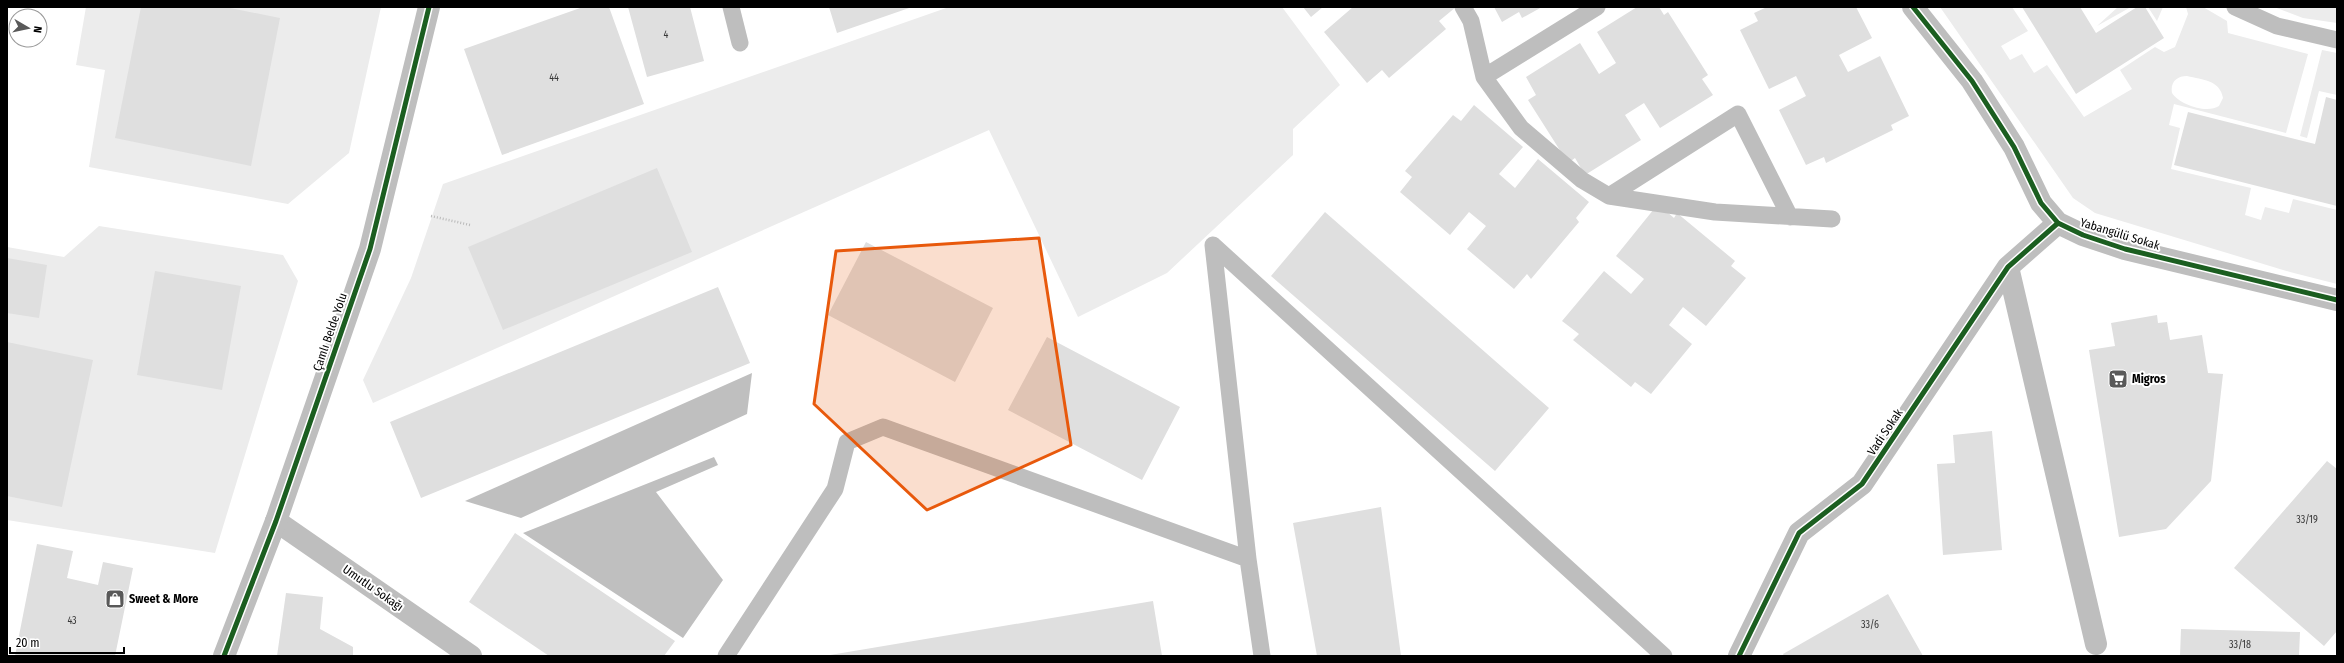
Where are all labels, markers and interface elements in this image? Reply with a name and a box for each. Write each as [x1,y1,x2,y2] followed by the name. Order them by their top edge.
[8,8,48,48] north arrow
[30,25,44,34] text: N
[664,29,669,41] house number: 4
[549,72,559,84] house number: 44
[2078,215,2162,253] street label: Yabangülü Sokak
[310,291,350,373] street label: Çamlı Belde Yolu
[2107,368,2129,390] supermarket icon: Migros
[2132,372,2166,386] place label: Migros
[1864,406,1906,458] street label: Vadi Sokak
[2296,514,2318,526] house number: 33/19
[340,562,406,614] street label: Umutlu Sokağı
[104,588,126,610] shop icon: Sweet & More
[129,592,198,606] place label: Sweet & More
[67,615,77,627] house number: 43
[1861,619,1879,631] house number: 33/6
[10,629,124,655] scale bar
[16,636,40,650] text: 20 m
[2229,639,2251,651] house number: 33/18

